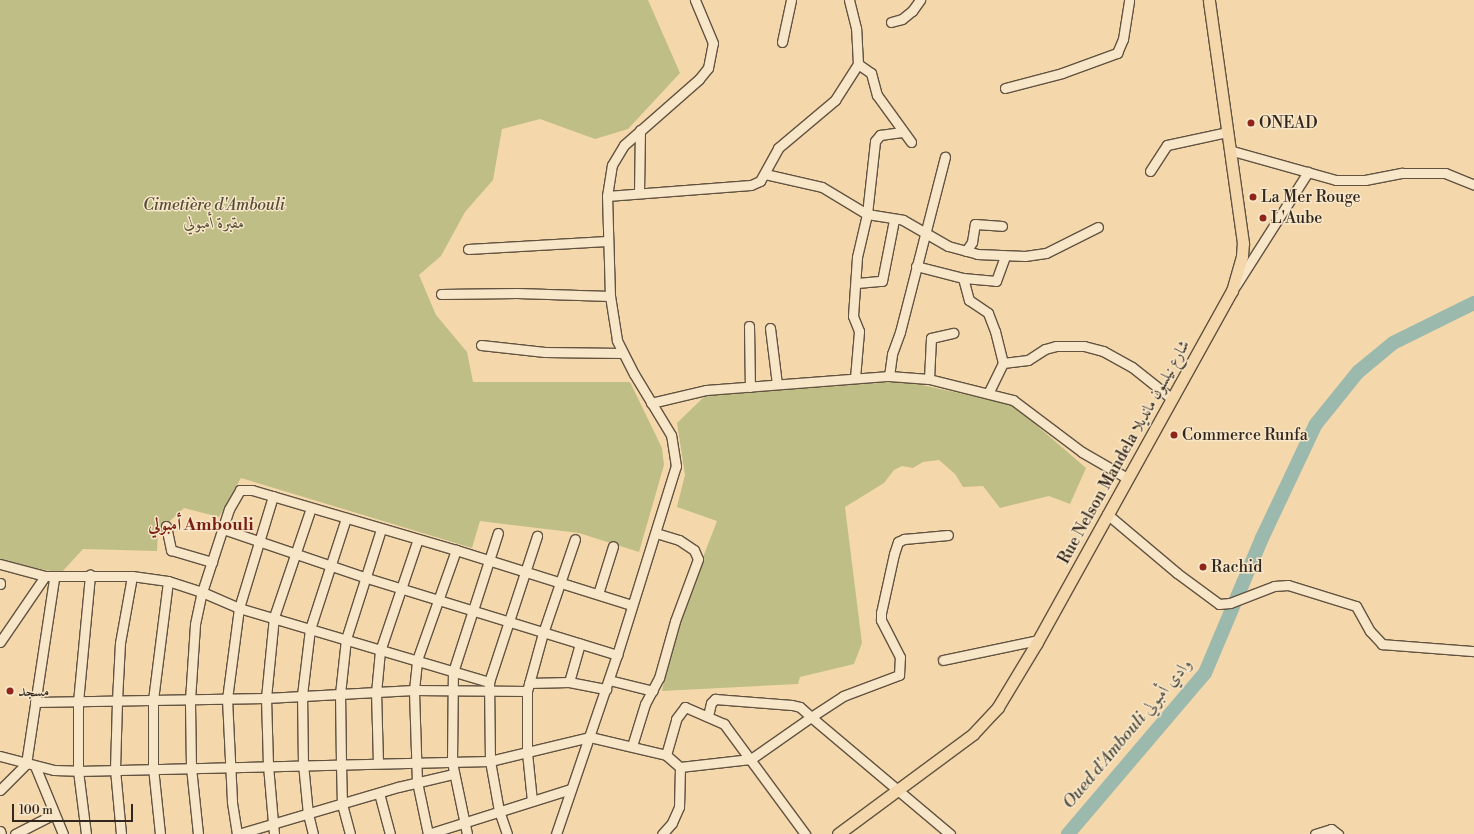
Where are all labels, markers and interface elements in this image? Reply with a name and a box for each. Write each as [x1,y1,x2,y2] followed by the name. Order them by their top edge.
[1259,113,1318,133] place label: ONEAD
[1246,118,1256,128] marker: ONEAD
[1261,187,1361,207] place label: La Mer Rouge
[1248,192,1258,202] marker: La Mer Rouge
[143,195,285,233] park label: Cimetière d'Ambouli مقبرة أمبولي
[1271,208,1322,228] place label: L'Aube
[1258,213,1268,223] marker: L'Aube
[1054,337,1194,567] street label: Rue Nelson Mandela شارع نيلسون مانديلا
[1182,425,1308,445] place label: Commerce Runfa
[1169,430,1179,440] marker: Commerce Runfa
[148,516,254,536] district label: أمبولي Ambouli
[1211,557,1262,577] place label: Rachid
[1198,562,1208,572] marker: Rachid
[1059,655,1197,813] water label: Oued d'Ambouli وادي أمبولي
[18,681,49,701] place label: مسجد
[5,686,15,696] marker: مسجد
[14,796,135,822] scale bar
[19,803,53,818] text: 100 m

